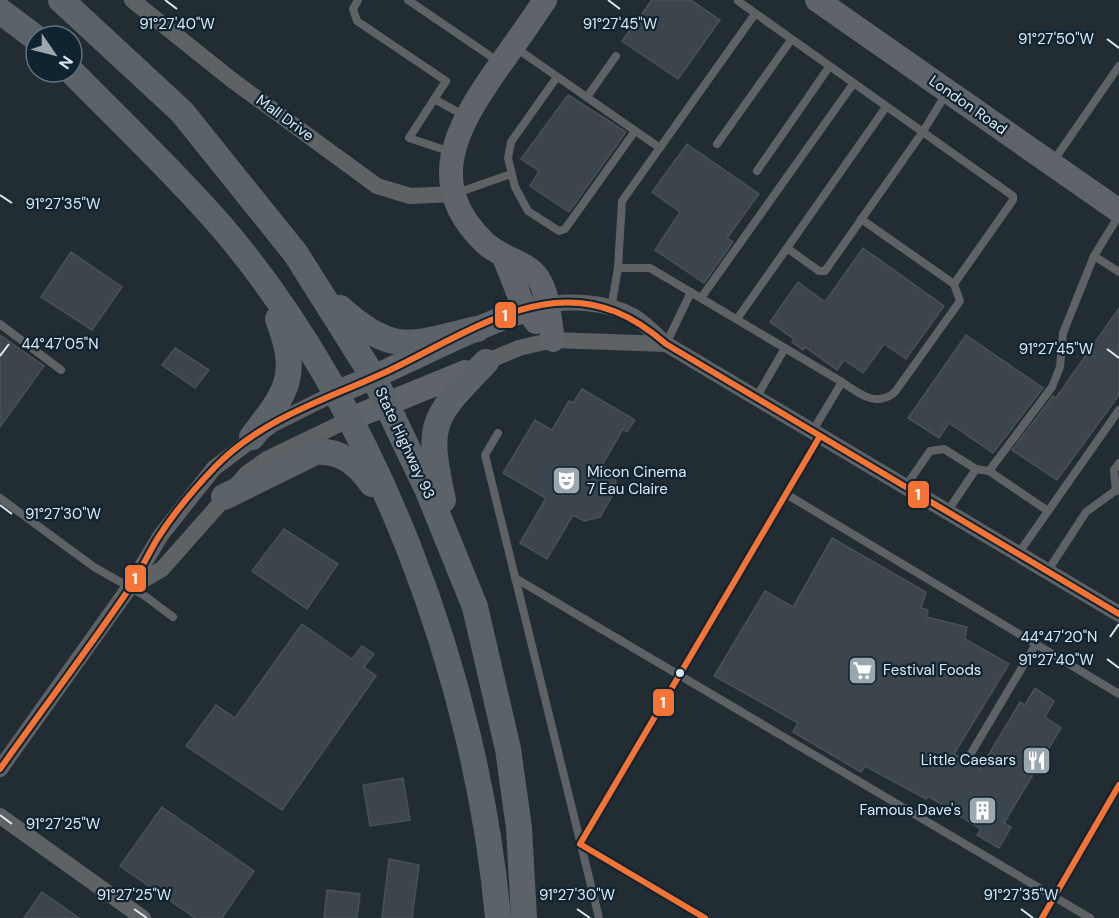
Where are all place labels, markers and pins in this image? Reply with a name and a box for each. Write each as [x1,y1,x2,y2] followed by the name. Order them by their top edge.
[587,462,686,499] place label: Micon Cinema 7 Eau Claire
[550,465,582,497] theatre icon: Micon Cinema 7 Eau Claire
[846,654,878,686] supermarket icon: Festival Foods
[883,660,981,680] place label: Festival Foods
[674,667,686,679] unlabelled marker
[1021,744,1053,776] restaurant icon: Little Caesars
[921,750,1016,770] place label: Little Caesars
[966,794,998,826] building icon: Famous Dave's
[859,800,961,820] place label: Famous Dave's

